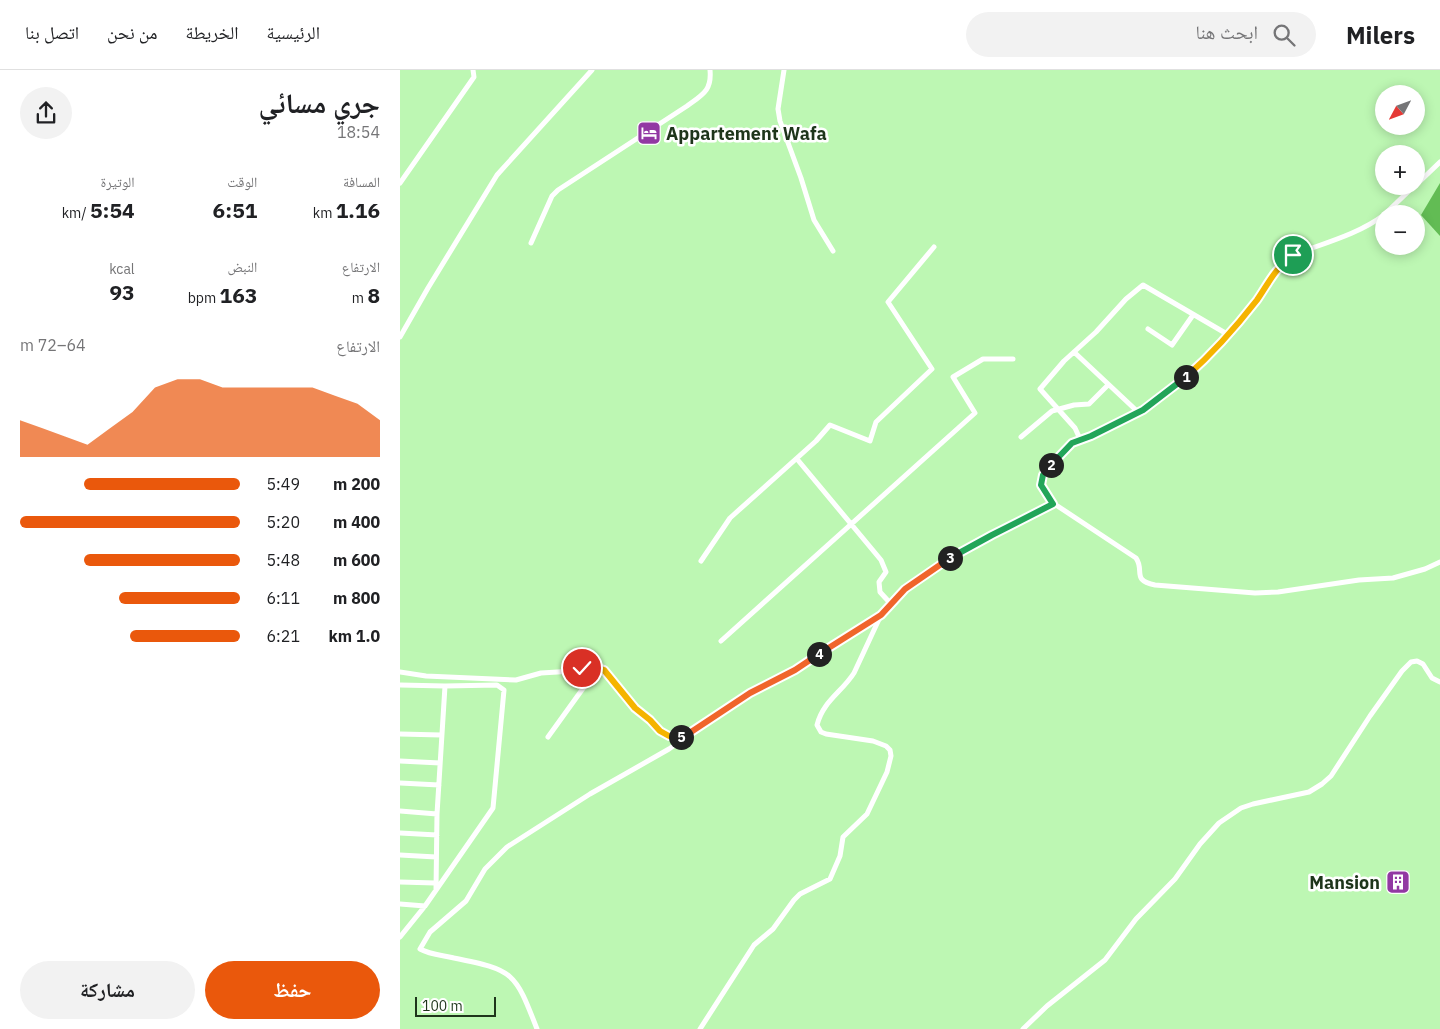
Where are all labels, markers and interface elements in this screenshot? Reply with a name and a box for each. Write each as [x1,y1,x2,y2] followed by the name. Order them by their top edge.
[966,12,1316,57] search box
[1346,19,1415,51] text: Milers
[1196,20,1258,44] text: ابحث هنا
[25,21,79,44] text: اتصل بنا
[107,21,158,44] text: من نحن
[186,21,239,44] text: الخريطة
[267,21,320,44] text: الرئيسية
[1270,21,1298,49] icon: search
[259,84,380,121] text: جري مسائي
[1375,85,1425,135] north arrow
[1375,85,1425,255] map controls
[20,87,72,139] button: share
[636,120,662,146] hotel icon: Appartement Wafa
[337,122,380,142] text: 18:54
[666,122,827,145] place label: Appartement Wafa
[1375,145,1425,195] button: +
[101,173,135,191] text: الوتيرة
[227,173,257,191] text: الوقت
[343,173,380,191] text: المسافة
[90,196,135,224] text: 5:54
[213,196,257,224] text: 6:51
[336,196,380,224] text: 1.16
[62,204,90,222] text: /km
[313,204,336,222] text: km
[1375,205,1425,255] button: −
[1272,234,1314,276] pin
[1279,241,1307,269] icon: arrive
[227,258,257,276] text: النبض
[342,258,380,276] text: الارتفاع
[109,260,135,278] text: kcal
[109,278,135,306] text: 93
[220,281,257,309] text: 163
[367,281,380,309] text: 8
[188,289,220,307] text: bpm
[352,289,367,307] text: m
[20,335,86,355] text: 64–72 m
[336,336,380,356] text: الارتفاع
[1174,364,1198,390] pin: 1
[1182,368,1191,386] text: 1
[1038,452,1064,478] pin: 2
[1047,456,1056,474] text: 2
[267,474,300,494] text: 5:49
[333,474,380,494] text: 200 m
[267,512,300,532] text: 5:20
[333,512,380,532] text: 400 m
[938,546,962,570] pin: 3
[946,549,955,567] text: 3
[267,550,300,570] text: 5:48
[333,550,380,570] text: 600 m
[267,588,300,608] text: 6:11
[333,588,380,608] text: 800 m
[267,626,300,646] text: 6:21
[329,626,380,646] text: 1.0 km
[806,642,832,666] pin: 4
[815,645,824,663] text: 4
[561,647,603,689] pin
[568,654,596,682] icon: check
[668,724,694,750] pin: 5
[677,728,686,746] text: 5
[1385,869,1411,895] building icon: Mansion
[1309,871,1380,894] place label: Mansion
[20,961,195,1019] button: مشاركة
[205,961,380,1019] button: حفظ
[415,994,496,1017] scale bar
[422,997,463,1015] text: 100 m

